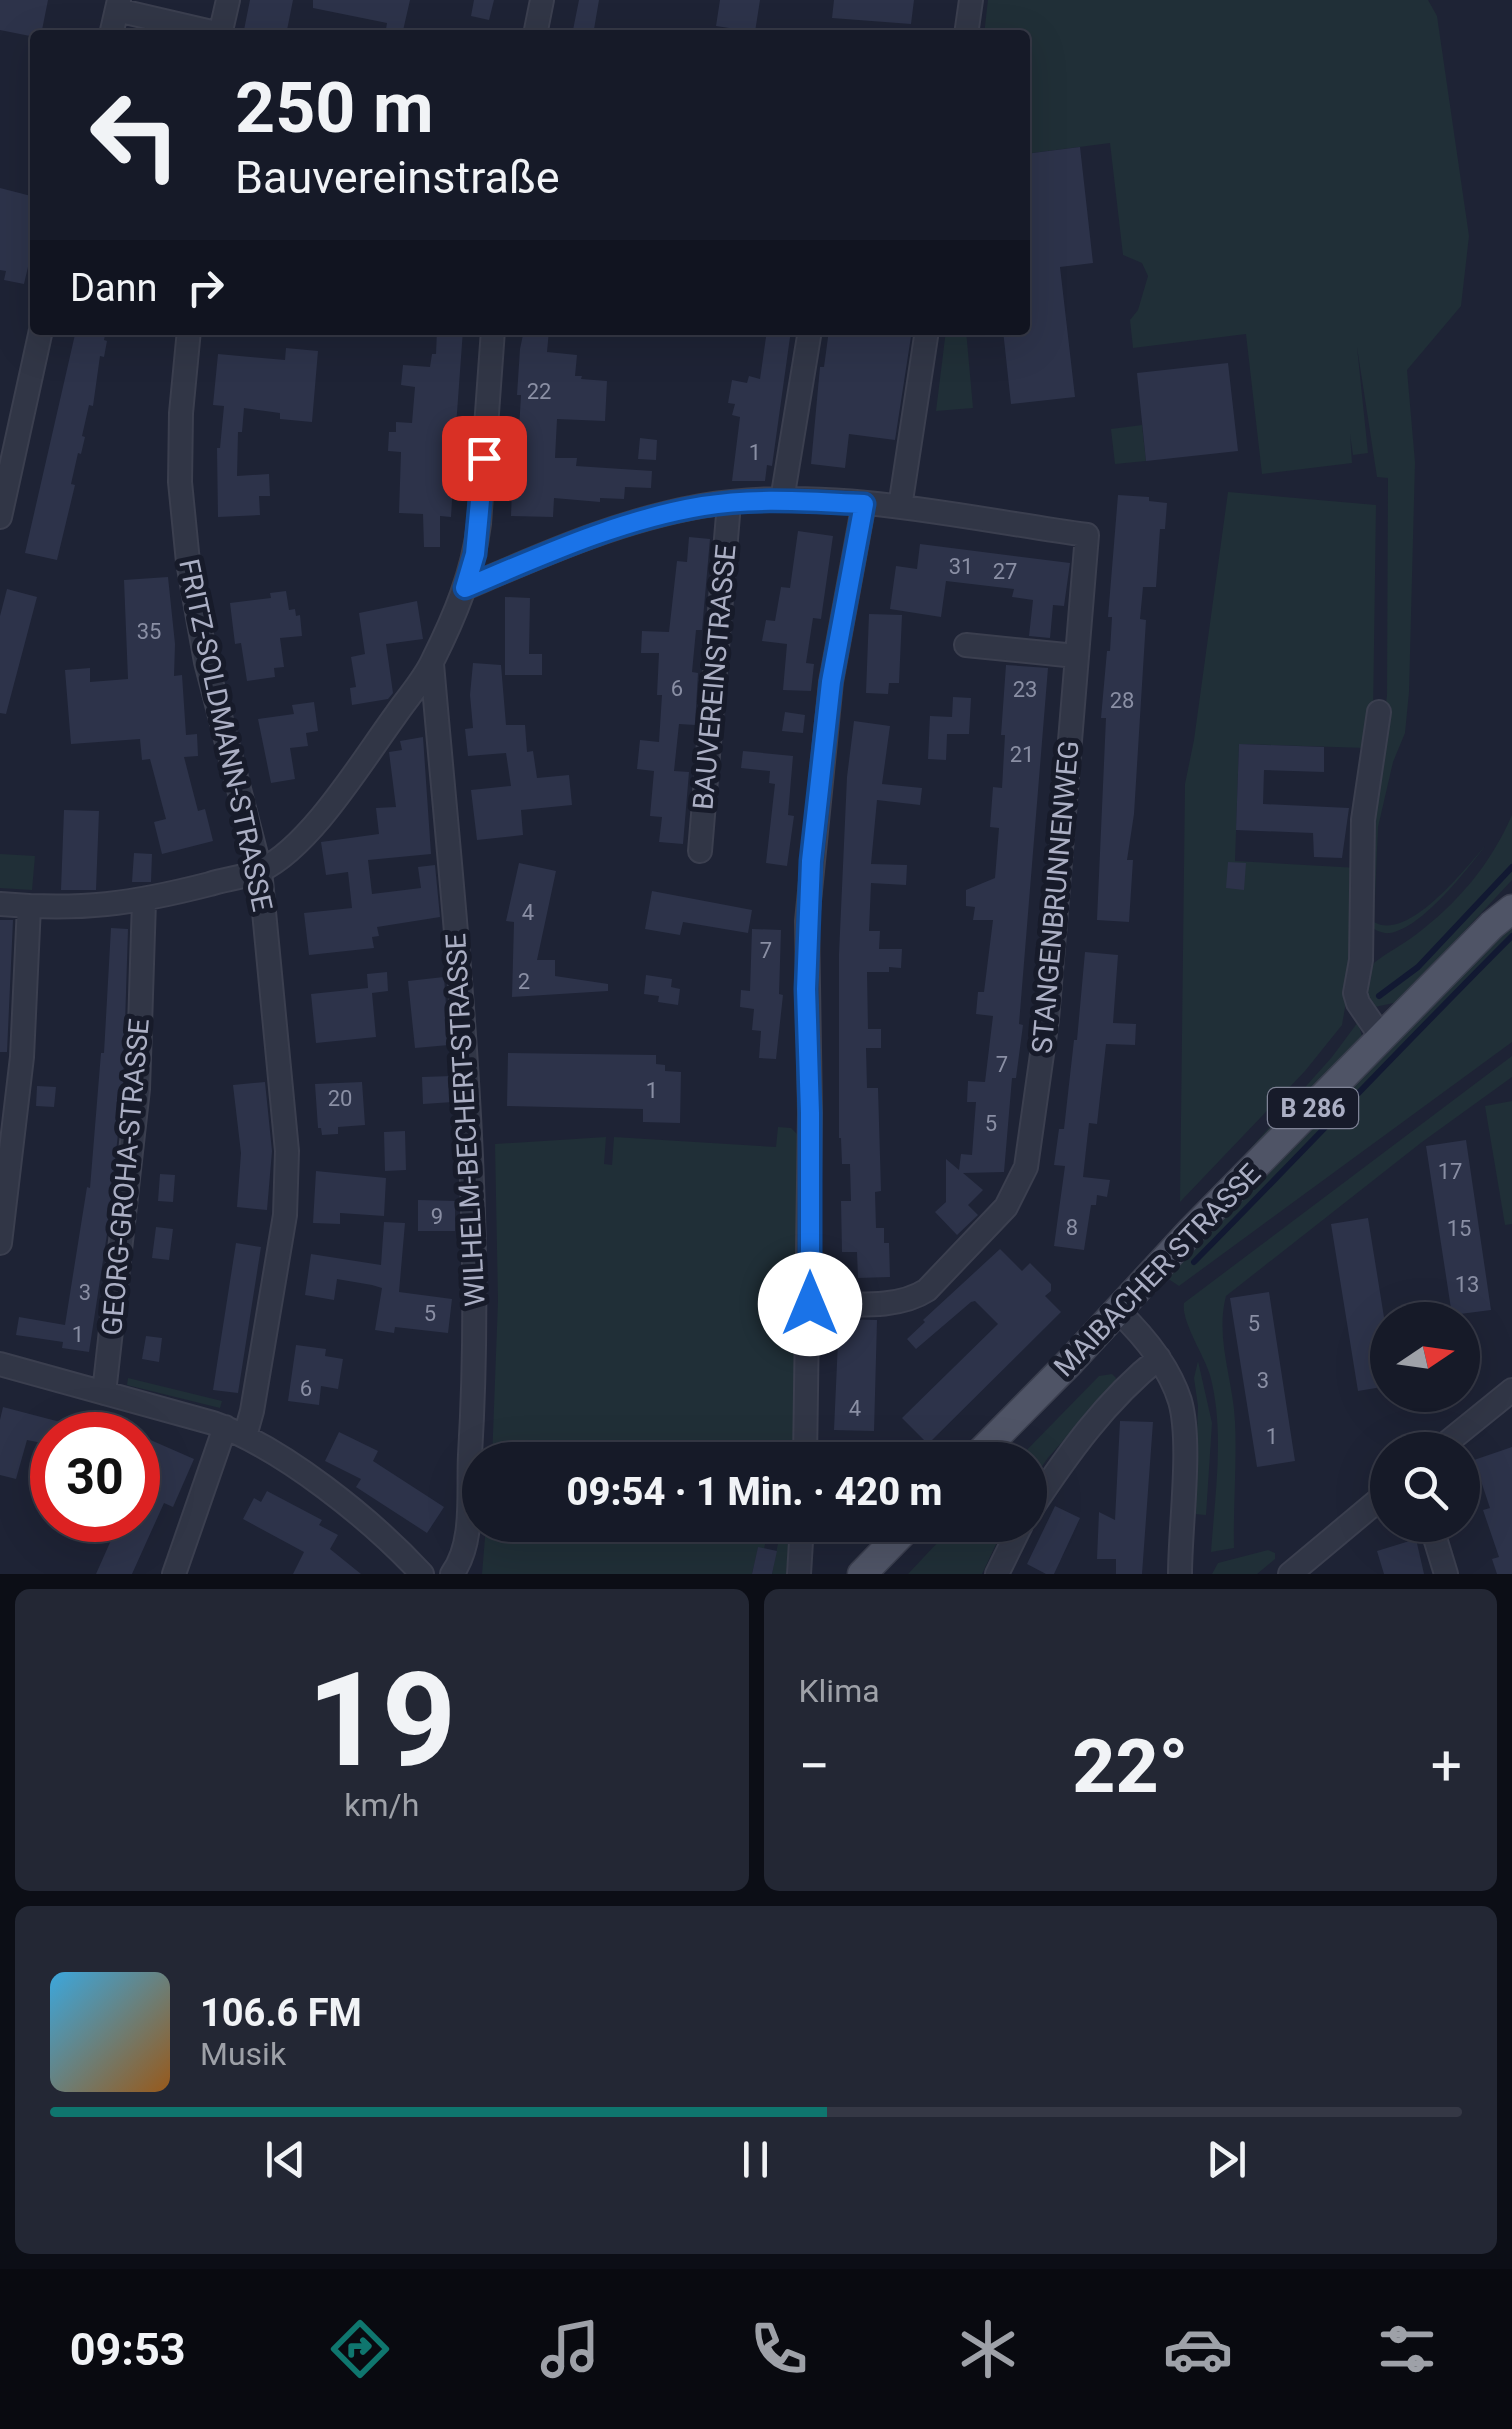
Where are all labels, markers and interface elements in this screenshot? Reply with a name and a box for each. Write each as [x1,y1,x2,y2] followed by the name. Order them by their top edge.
[235,67,434,149] text: 250 m
[70,70,200,200] icon: left
[235,151,560,204] text: Bauvereinstraße
[178,260,233,315] icon: right
[70,266,158,310] text: Dann
[527,379,551,404] house number: 22
[442,416,527,501] pin
[457,431,512,486] icon: arrive
[749,440,761,465] house number: 1
[686,543,743,811] street label: BAUVEREINSTRASSE
[949,554,973,579] house number: 31
[172,556,279,914] street label: FRITZ-SOLDMANN-STRASSE
[993,559,1017,584] house number: 27
[137,619,161,644] house number: 35
[671,676,683,701] house number: 6
[1013,677,1037,702] house number: 23
[1110,688,1134,713] house number: 28
[1025,739,1086,1055] street label: STANGENBRUNNENWEG
[1010,742,1034,767] house number: 21
[522,900,534,925] house number: 4
[439,933,492,1307] street label: WILHELM-BECHERT-STRASSE
[760,938,772,963] house number: 7
[518,969,530,994] house number: 2
[95,1017,156,1337] street label: GEORG-GROHA-STRASSE
[996,1052,1008,1077] house number: 7
[646,1078,658,1103] house number: 1
[328,1086,352,1111] house number: 20
[1268,1088,1358,1128] road number: B 286
[985,1111,997,1136] house number: 5
[1047,1157,1267,1383] street label: MAIBACHER STRASSE
[1438,1159,1462,1184] house number: 17
[431,1204,443,1229] house number: 9
[1066,1215,1078,1240] house number: 8
[1447,1216,1471,1241] house number: 15
[758,1252,862,1356] position arrow
[1455,1272,1479,1297] house number: 13
[79,1280,91,1305] house number: 3
[424,1301,436,1326] house number: 5
[1370,1302,1480,1412] north arrow
[1370,1302,1480,1542] map controls
[1248,1311,1260,1336] house number: 5
[72,1322,84,1347] house number: 1
[1257,1368,1269,1393] house number: 3
[300,1376,312,1401] house number: 6
[849,1396,861,1421] house number: 4
[30,1412,160,1542] speed limit sign: 30
[1266,1424,1278,1449] house number: 1
[1370,1432,1480,1542] button: search
[567,1470,942,1514] text: 09:54 · 1 Min. · 420 m
[307,1644,456,1797] text: 19
[799,1672,880,1710] text: Klima
[1072,1722,1188,1810] text: 22°
[799,1734,830,1798] text: −
[1431,1734,1462,1798] text: +
[344,1786,419,1824] text: km/h
[200,1991,362,2035] text: 106.6 FM
[200,2035,286,2073] text: Musik
[258,2132,313,2187] icon: previous
[728,2132,783,2187] icon: pause
[1199,2132,1254,2187] icon: next
[325,2314,395,2384] icon: directions
[535,2314,605,2384] icon: music
[744,2314,814,2384] icon: phone
[953,2314,1023,2384] icon: climate
[1163,2314,1233,2384] icon: car
[1372,2314,1442,2384] icon: filters
[70,2323,186,2376] text: 09:53

